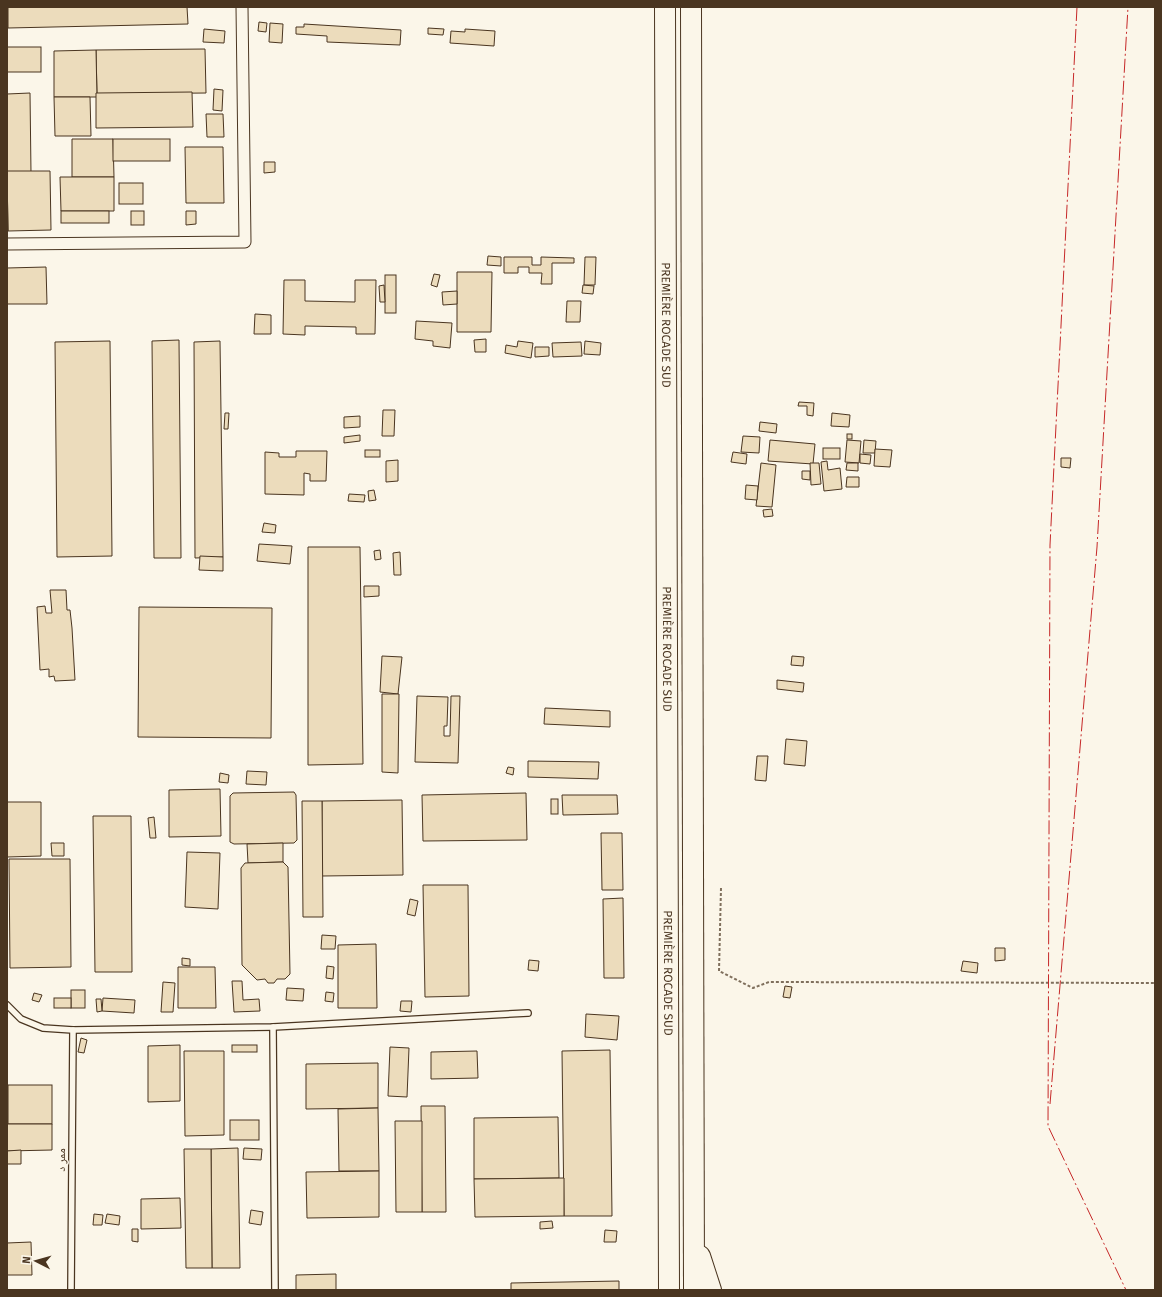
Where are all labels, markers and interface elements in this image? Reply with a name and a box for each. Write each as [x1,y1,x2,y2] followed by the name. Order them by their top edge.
[659,262,674,388] street label: PREMIÈRE ROCADE SUD
[660,586,675,712] street label: PREMIÈRE ROCADE SUD
[661,910,676,1036] street label: PREMIÈRE ROCADE SUD
[54,1148,68,1172] street label: ممر د
[16,1241,56,1281] north arrow
[20,1256,33,1264] text: N

